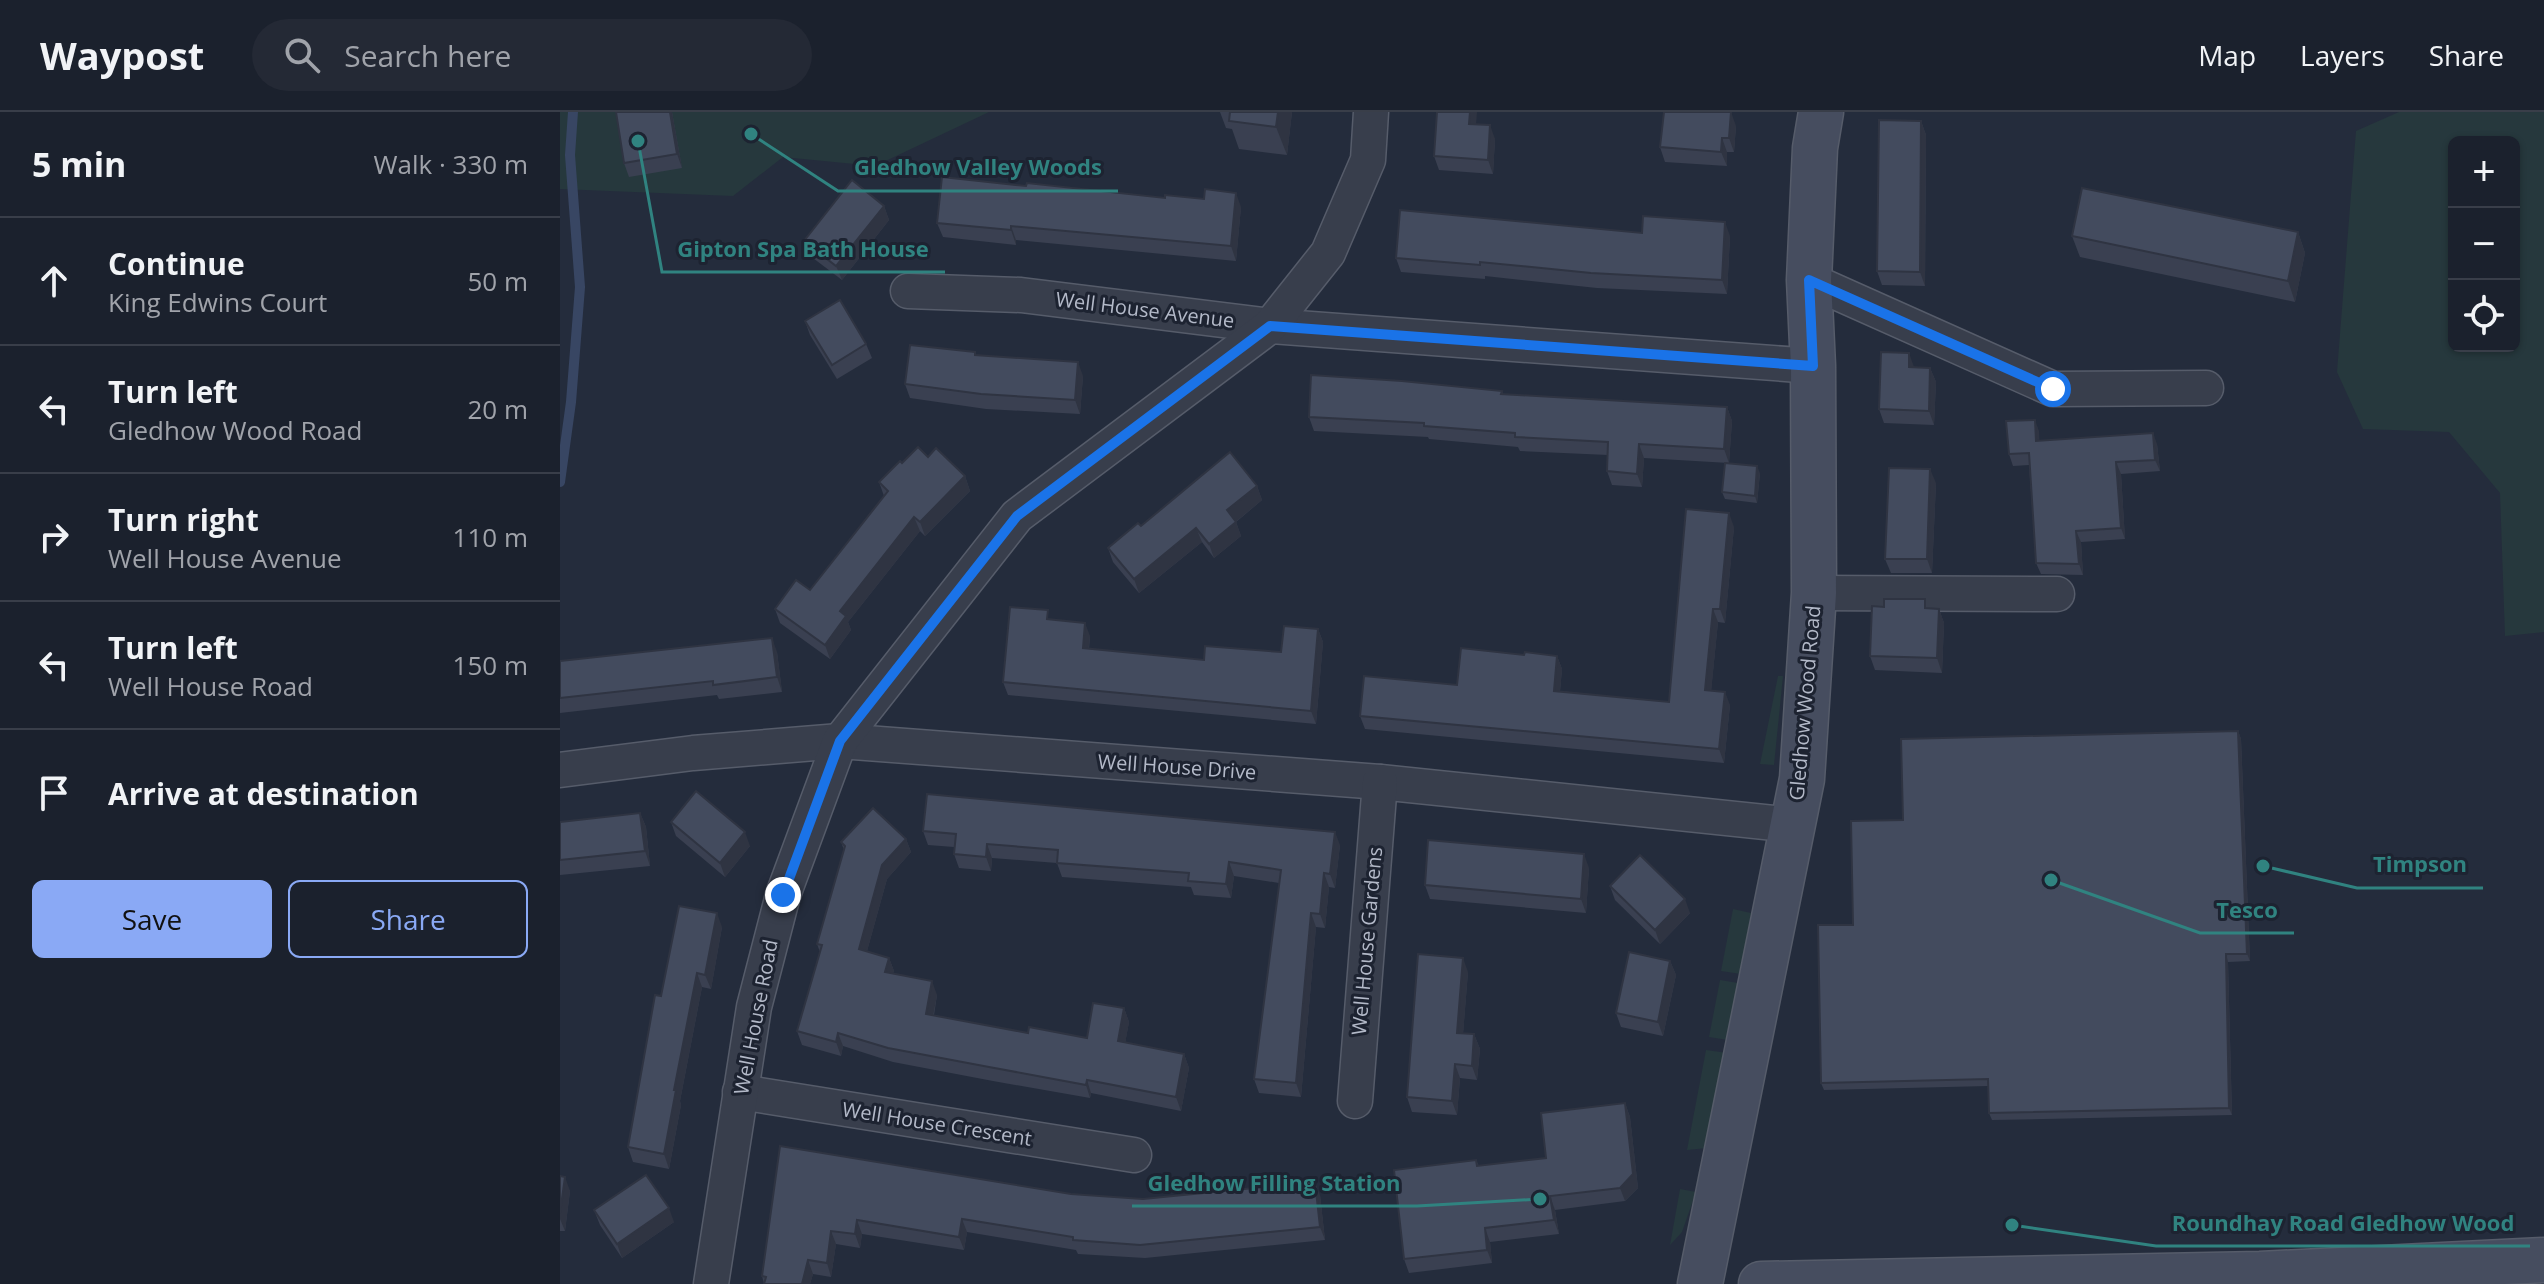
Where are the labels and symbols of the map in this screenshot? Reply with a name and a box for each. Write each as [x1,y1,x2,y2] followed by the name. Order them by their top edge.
[838,145,1118,191] callout: Gledhow Valley Woods
[854,151,1102,181] text: Gledhow Valley Woods
[662,226,945,272] callout: Gipton Spa Bath House
[677,233,929,263] text: Gipton Spa Bath House
[1054,285,1236,334] street label: Well House Avenue
[2035,371,2071,407] route start
[1783,604,1826,802] street label: Gledhow Wood Road
[1097,747,1257,786] street label: Well House Drive
[2357,842,2483,888] callout: Timpson
[1345,846,1388,1036] street label: Well House Gardens
[2373,848,2467,878] text: Timpson
[765,877,801,913] route end
[2200,887,2294,933] callout: Tesco
[2216,894,2278,924] text: Tesco
[727,937,784,1097] street label: Well House Road
[840,1095,1034,1152] street label: Well House Crescent
[1132,1160,1417,1206] callout: Gledhow Filling Station
[1147,1167,1401,1197] text: Gledhow Filling Station
[2156,1200,2530,1246] callout: Roundhay Road Gledhow Wood
[2172,1207,2514,1237] text: Roundhay Road Gledhow Wood

